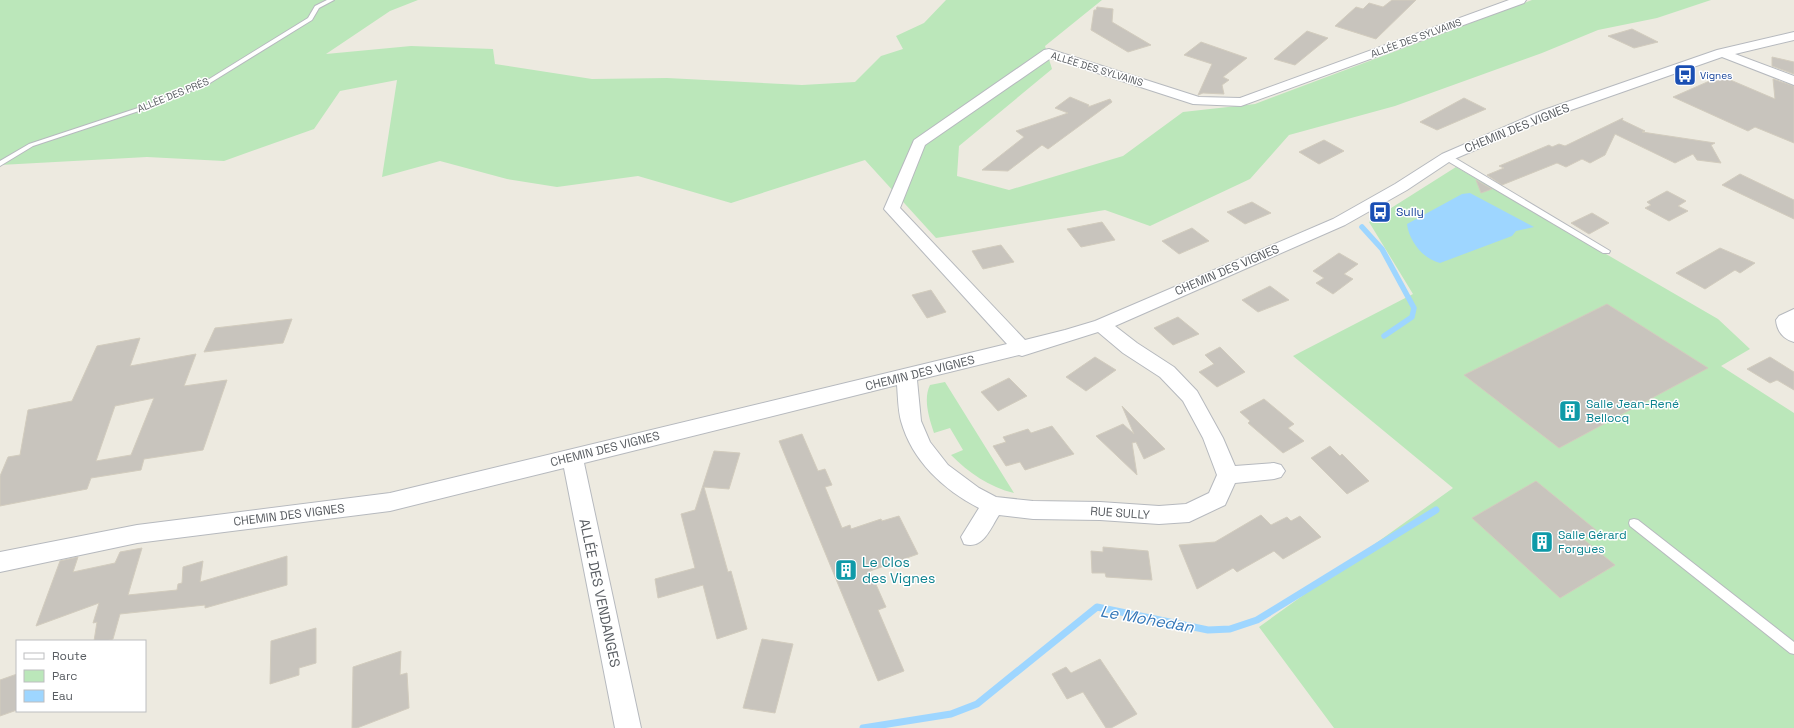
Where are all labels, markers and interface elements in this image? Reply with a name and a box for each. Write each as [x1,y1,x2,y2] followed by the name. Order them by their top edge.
[1369,15,1463,61] street label: ALLÉE DES SYLVAINS
[1049,49,1145,89] street label: ALLÉE DES SYLVAINS
[1672,62,1698,88] bus stop icon: Vignes
[1700,69,1732,82] place label: Vignes
[135,75,211,115] street label: ALLÉE DES PRÉS
[1462,100,1572,156] street label: CHEMIN DES VIGNES
[1367,199,1393,225] bus stop icon: Sully
[1396,204,1424,220] place label: Sully
[1172,241,1282,299] street label: CHEMIN DES VIGNES
[864,352,976,394] street label: CHEMIN DES VIGNES
[1586,396,1679,426] place label: Salle Jean-René Bellocq
[1557,398,1583,424] building icon: Salle Jean-René Bellocq
[549,428,661,470] street label: CHEMIN DES VIGNES
[232,500,346,530] street label: CHEMIN DES VIGNES
[1090,503,1151,523] street label: RUE SULLY
[575,517,625,669] street label: ALLÉE DES VENDANGES
[1558,527,1627,557] place label: Salle Gérard Forgues
[1529,529,1555,555] building icon: Salle Gérard Forgues
[862,553,935,587] place label: Le Clos des Vignes
[833,557,859,583] building icon: Le Clos des Vignes
[1099,600,1197,638] water label: Le Mohedan
[16,640,146,712] legend
[52,648,87,664] text: Route
[52,668,77,684] text: Parc
[52,688,73,704] text: Eau

